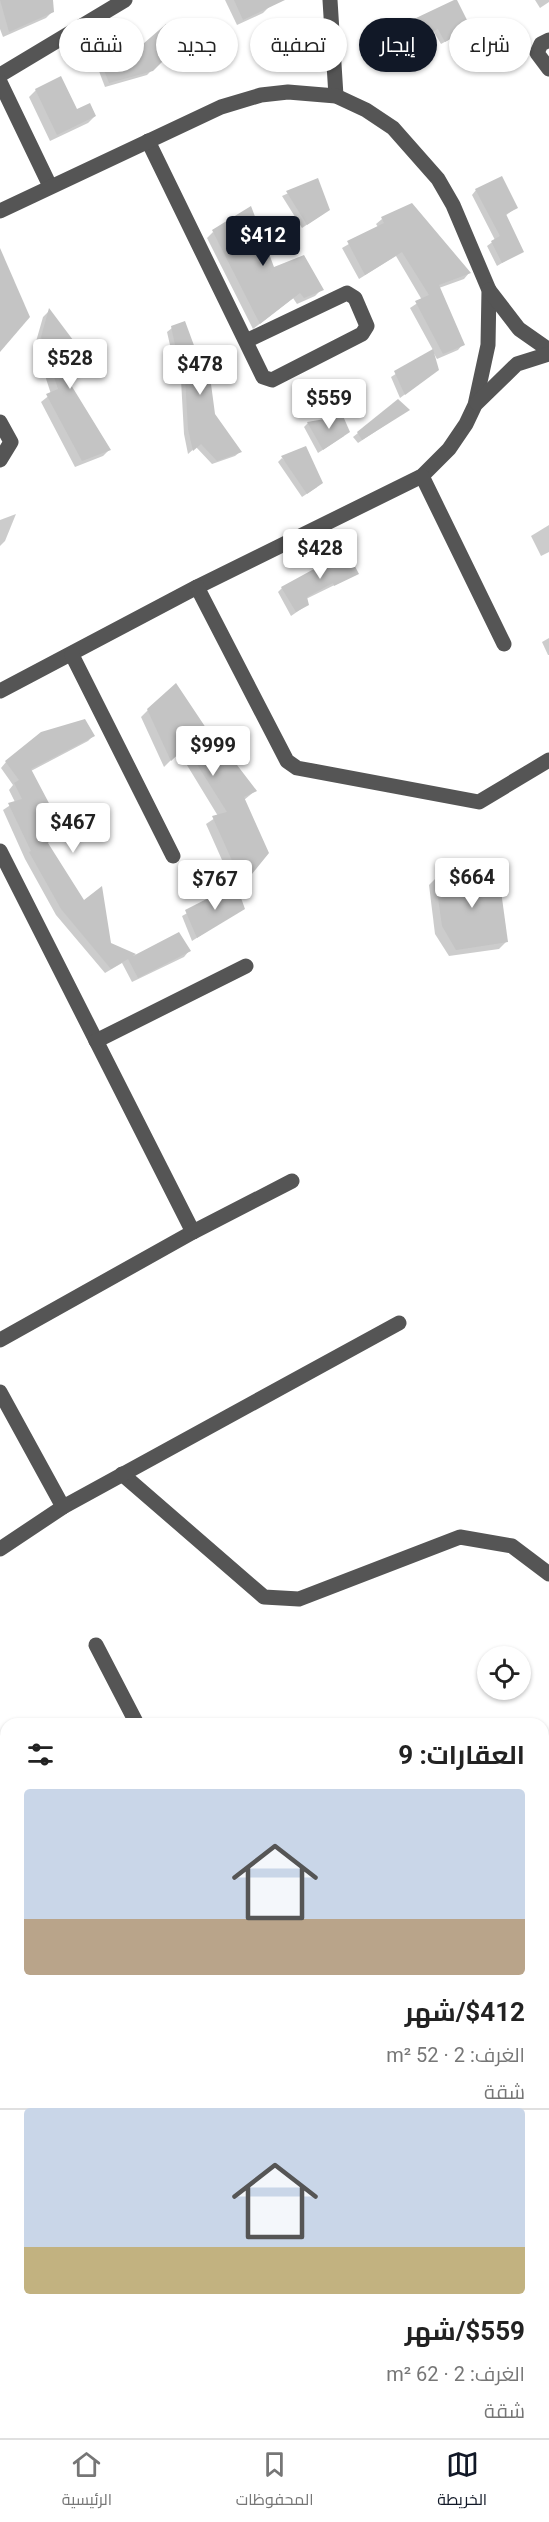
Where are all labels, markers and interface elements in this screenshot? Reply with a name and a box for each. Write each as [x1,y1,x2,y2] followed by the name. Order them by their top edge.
[59,18,144,72] chip: شقة
[156,18,238,72] chip: جديد
[250,18,347,72] chip: تصفية
[359,18,437,72] chip: إيجار
[449,18,531,72] chip: شراء
[227,216,299,267] pin: $412
[240,223,286,247] text: $412
[34,339,106,390] pin: $528
[164,345,236,396] pin: $478
[47,346,93,370] text: $528
[177,352,223,376] text: $478
[293,379,365,430] pin: $559
[306,386,352,410] text: $559
[284,529,356,580] pin: $428
[297,536,343,560] text: $428
[177,726,249,777] pin: $999
[190,733,236,757] text: $999
[37,803,109,854] pin: $467
[50,810,96,834] text: $467
[436,858,508,909] pin: $664
[179,860,251,911] pin: $767
[449,865,495,889] text: $664
[192,867,238,891] text: $767
[477,1646,531,1700] map controls
[477,1646,531,1700] button: locate
[24,1738,57,1771] icon: filters
[398,1740,525,1770] text: العقارات: 9
[221,1828,329,1936] icon: home
[405,1997,525,2027] text: $412/شهر
[386,2043,525,2067] text: الغرف: 2 · 52 m²
[484,2080,525,2104] text: شقة
[221,2147,329,2255] icon: home
[405,2316,525,2346] text: $559/شهر
[386,2362,525,2386] text: الغرف: 2 · 62 m²
[484,2399,525,2423] text: شقة
[62,2448,112,2514] tab: الرئيسية
[236,2448,314,2514] tab: المحفوظات
[437,2448,487,2514] tab: الخريطة

